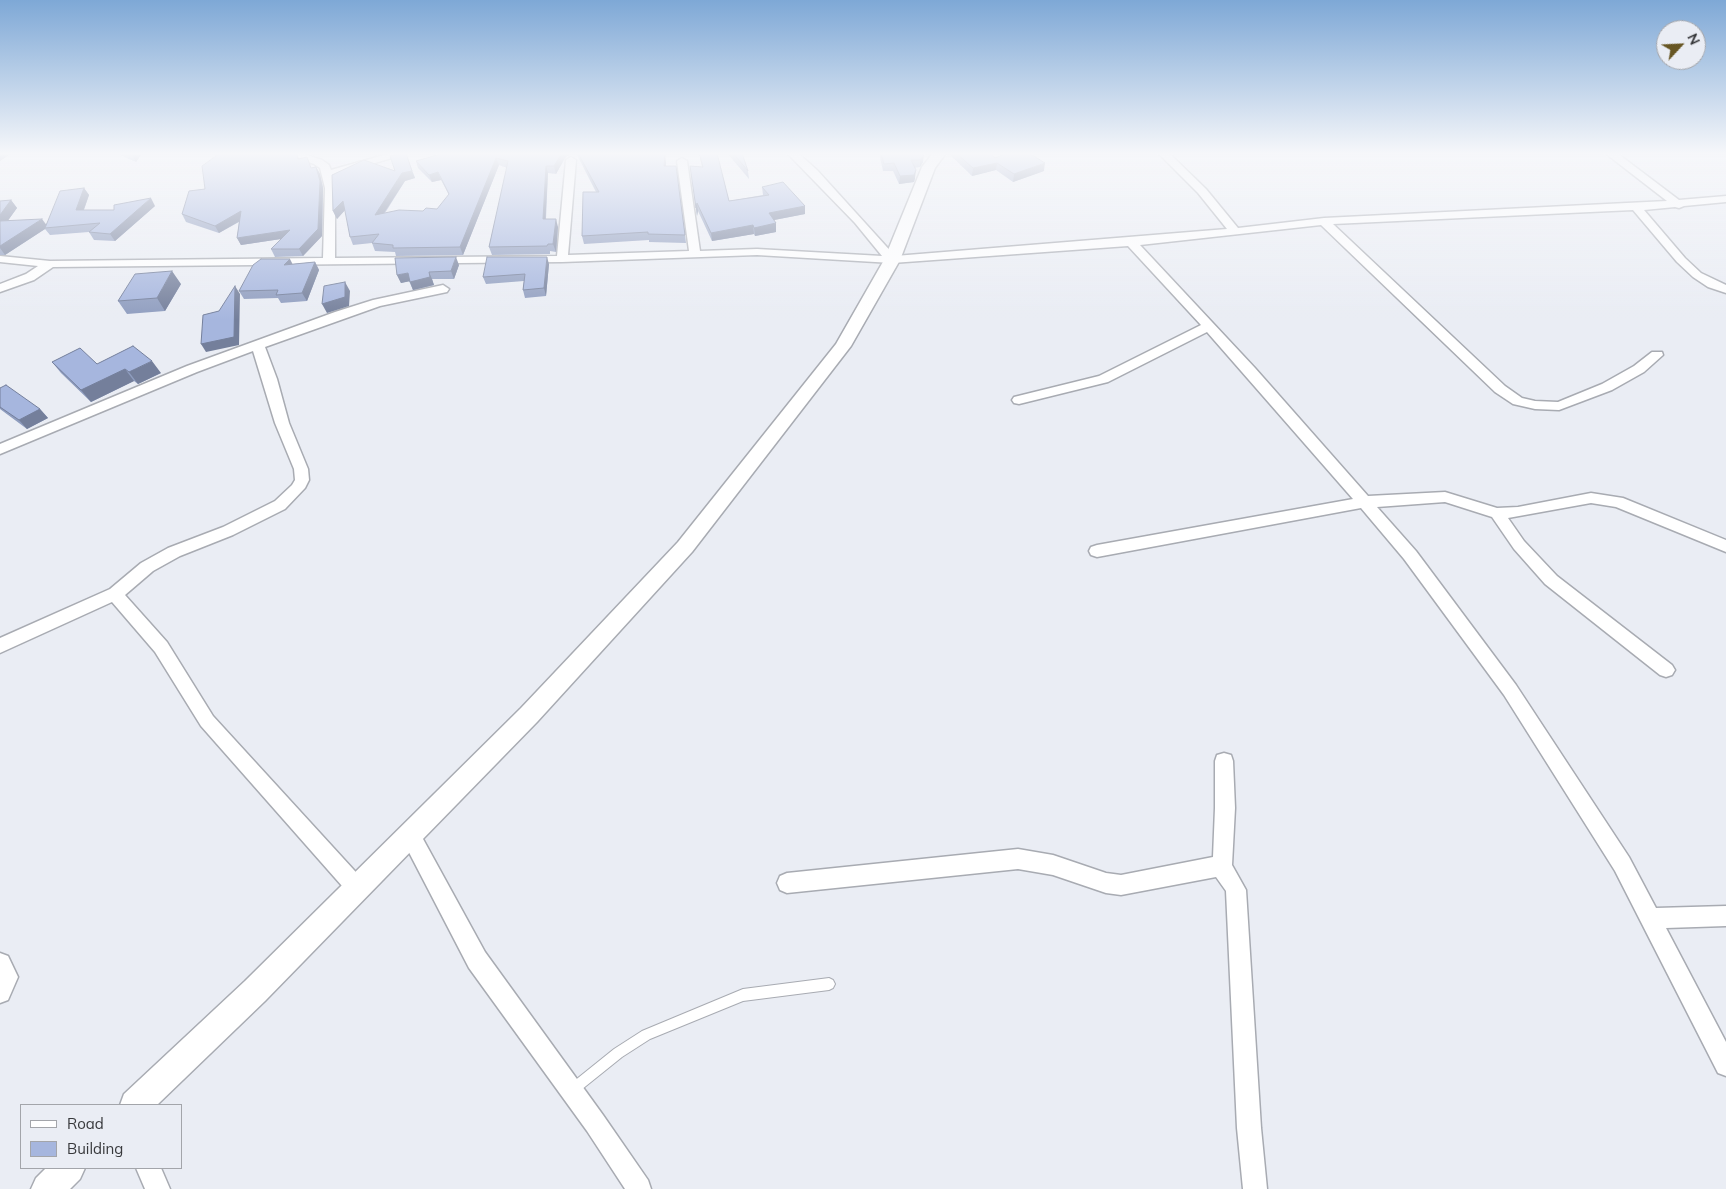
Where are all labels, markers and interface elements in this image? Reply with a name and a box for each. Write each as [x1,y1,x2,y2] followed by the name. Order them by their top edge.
[1656,20,1706,70] north arrow
[1683,30,1704,48] text: N
[20,1104,182,1169] legend
[67,1114,104,1133] text: Road
[67,1139,123,1158] text: Building

